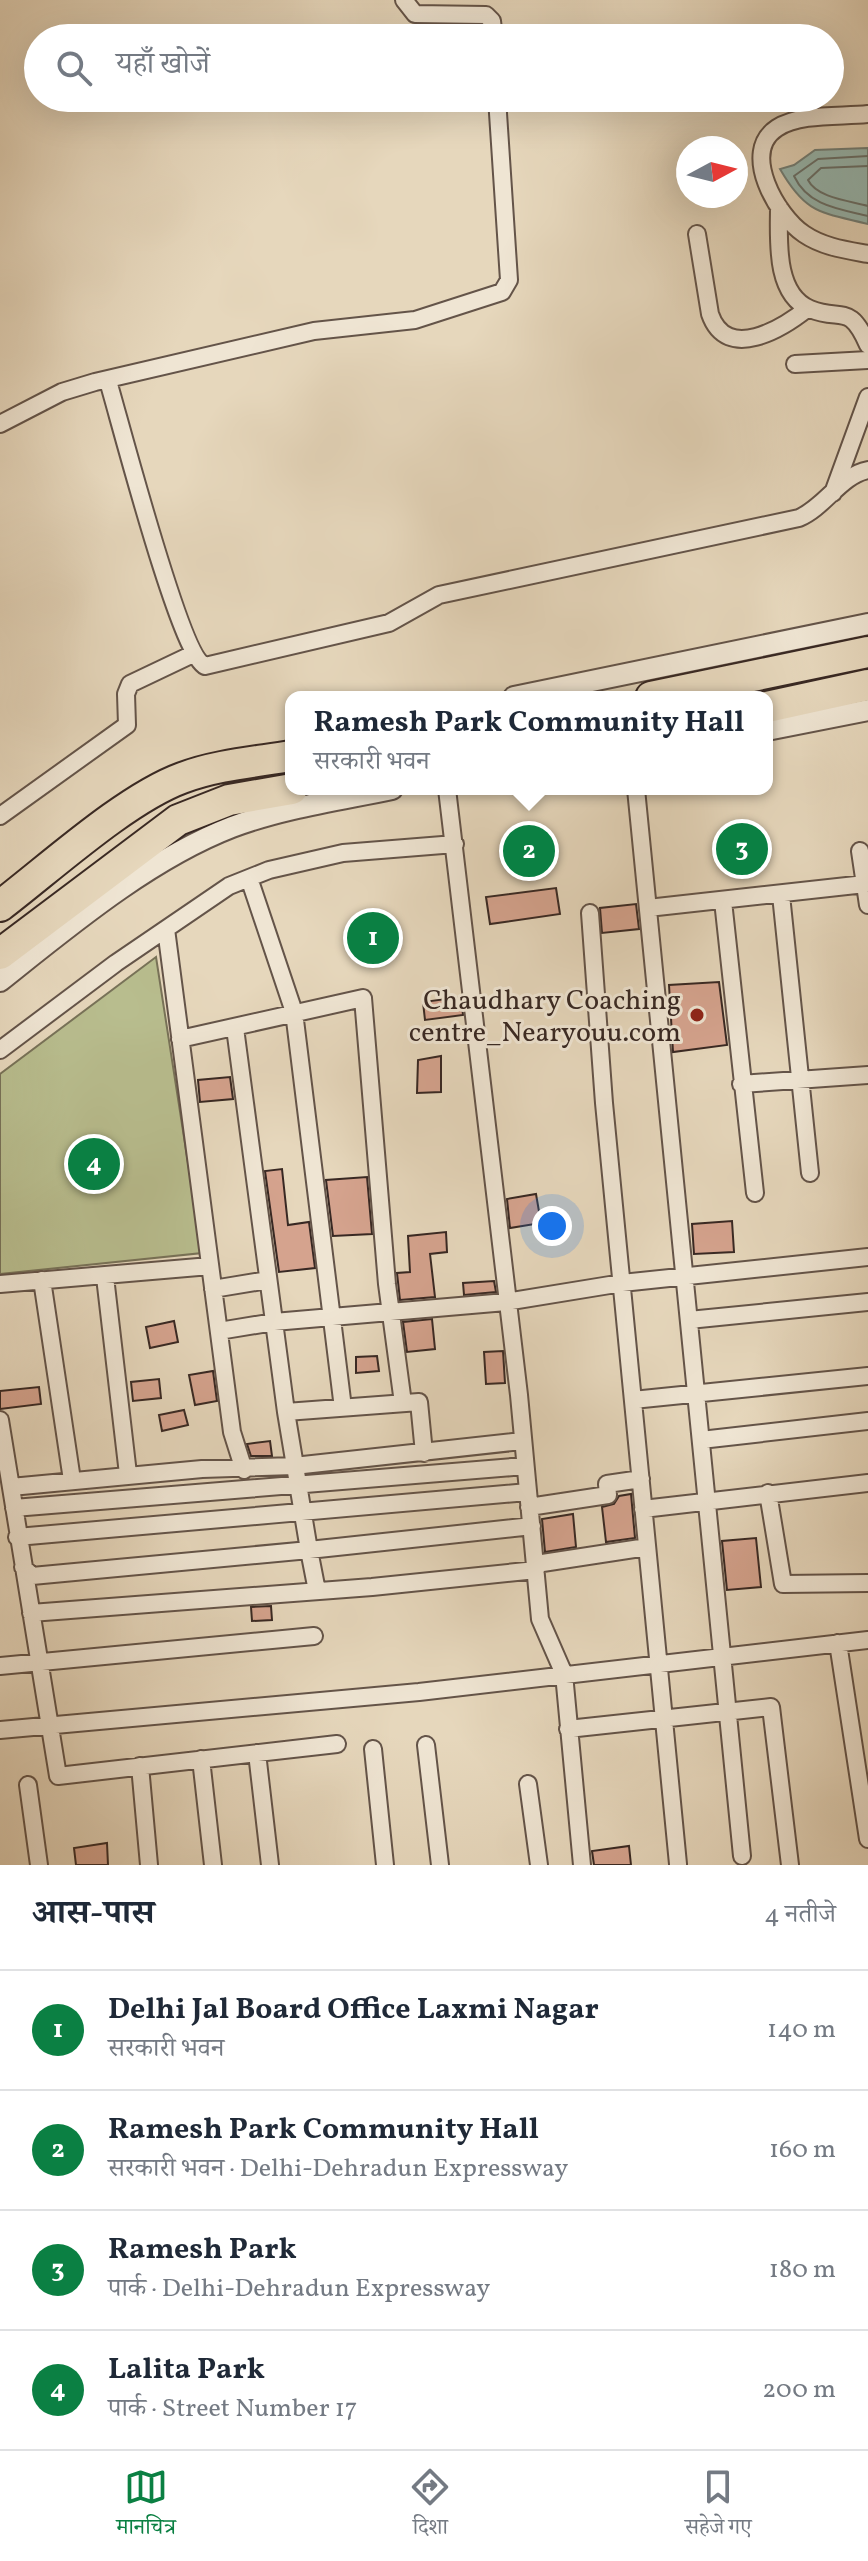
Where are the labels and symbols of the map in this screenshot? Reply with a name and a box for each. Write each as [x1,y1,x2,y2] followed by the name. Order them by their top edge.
[676,136,748,208] north arrow
[716,819,768,879] pin: 3
[503,821,555,881] pin: 2
[347,908,399,968] pin: 1
[409,982,681,1053] place label: Chaudhary Coaching centre_Nearyouu.com
[688,1006,706,1024] marker: Chaudhary Coaching centre_Nearyouu.com
[68,1134,120,1194] pin: 4
[532,1206,572,1246] your location

